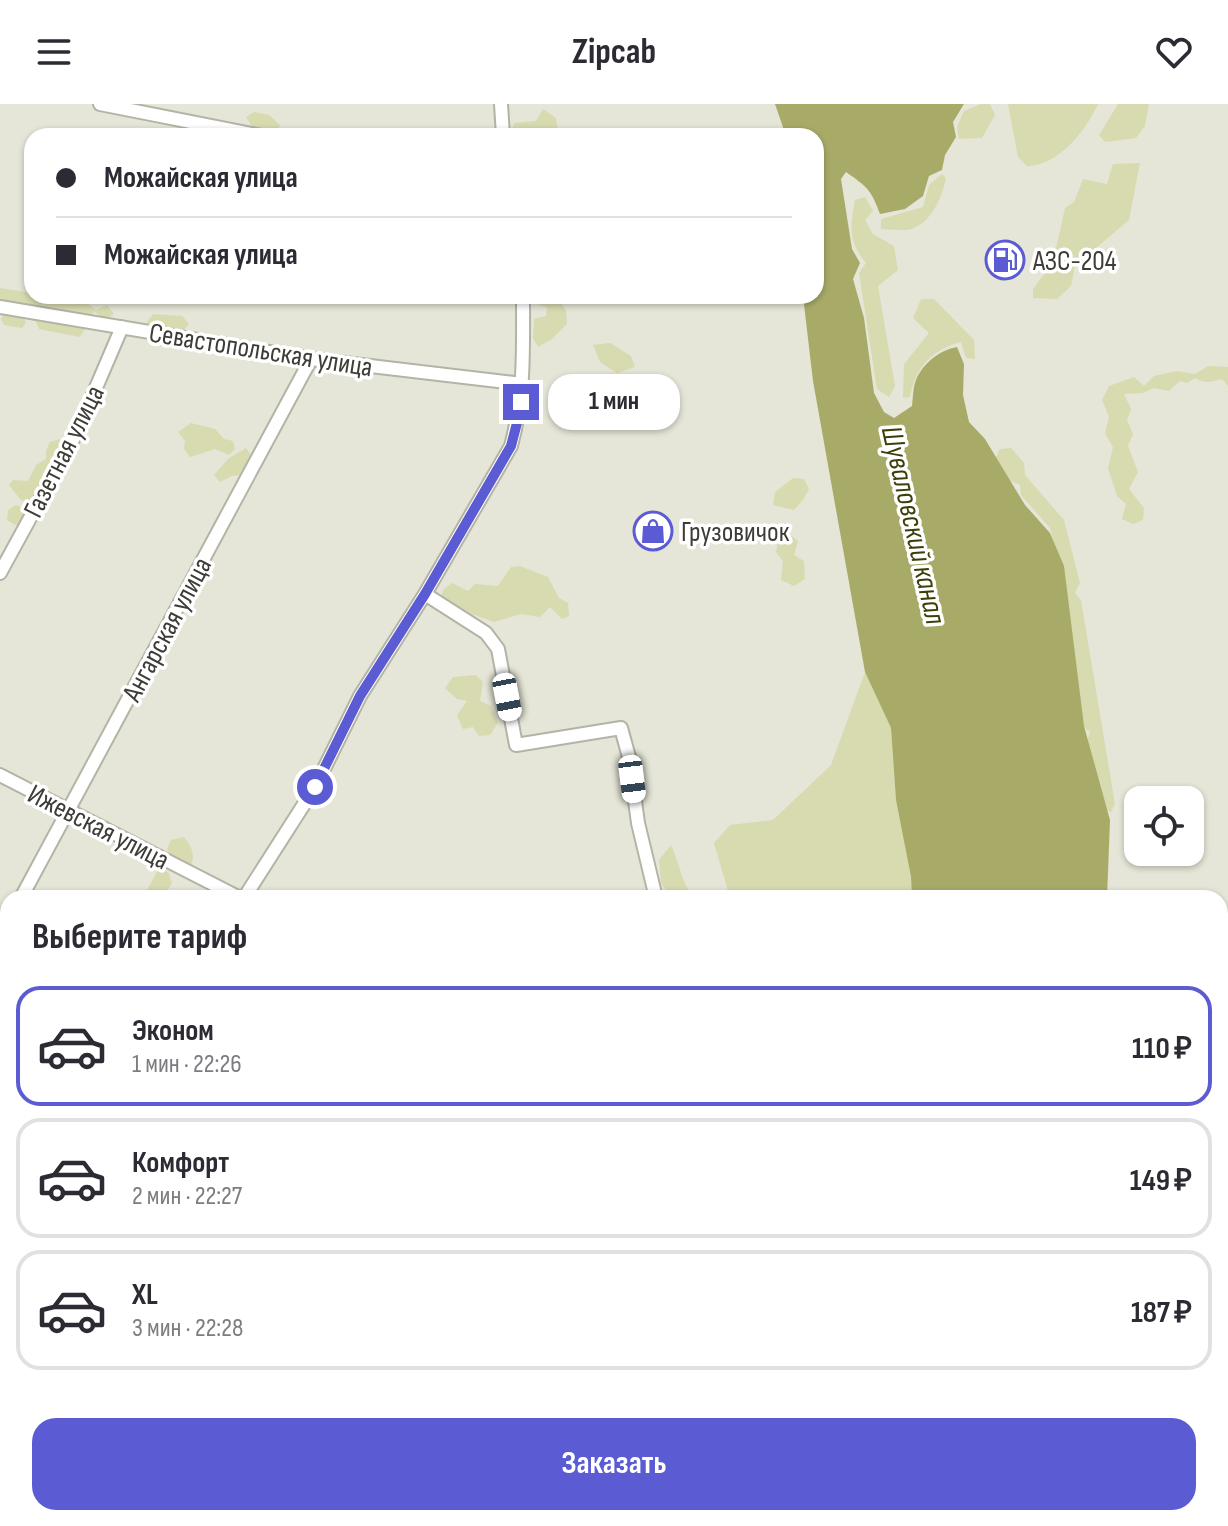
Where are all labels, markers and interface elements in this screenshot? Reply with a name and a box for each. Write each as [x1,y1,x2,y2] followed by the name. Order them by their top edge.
[32,30,76,74] icon: menu
[1152,30,1196,74] icon: heart
[572,31,656,74] text: Zipcab
[104,160,298,196] text: Можайская улица
[104,237,298,273] text: Можайская улица
[984,239,1026,281] fuel station icon: АЗС-204
[1032,245,1117,278] place label: АЗС-204
[147,317,375,384] street label: Севастопольская улица
[549,374,681,430] callout: 1 мин
[17,380,112,523] street label: Газетная улица
[503,384,539,420] route end
[589,386,639,417] text: 1 мин
[873,423,953,628] water label: Шуваловский канал
[632,510,674,552] shop icon: Грузовичок
[681,516,790,549] place label: Грузовичок
[115,552,219,708] street label: Ангарская улица
[491,671,523,723] car
[617,754,647,804] car
[297,769,333,805] route start
[22,778,175,877] street label: Ижевская улица
[1124,786,1204,866] map controls
[1124,786,1204,866] button: locate
[32,916,247,959] text: Выберите тариф
[36,1010,108,1082] icon: car
[132,1013,214,1049] text: Эконом
[1132,1031,1192,1067] text: 110 ₽
[132,1049,242,1080] text: 1 мин · 22:26
[36,1142,108,1214] icon: car
[132,1145,229,1181] text: Комфорт
[1130,1163,1192,1199] text: 149 ₽
[132,1181,242,1212] text: 2 мин · 22:27
[36,1274,108,1346] icon: car
[132,1277,158,1313] text: XL
[1131,1295,1192,1331] text: 187 ₽
[132,1313,243,1344] text: 3 мин · 22:28
[32,1418,1196,1510] button: Заказать

